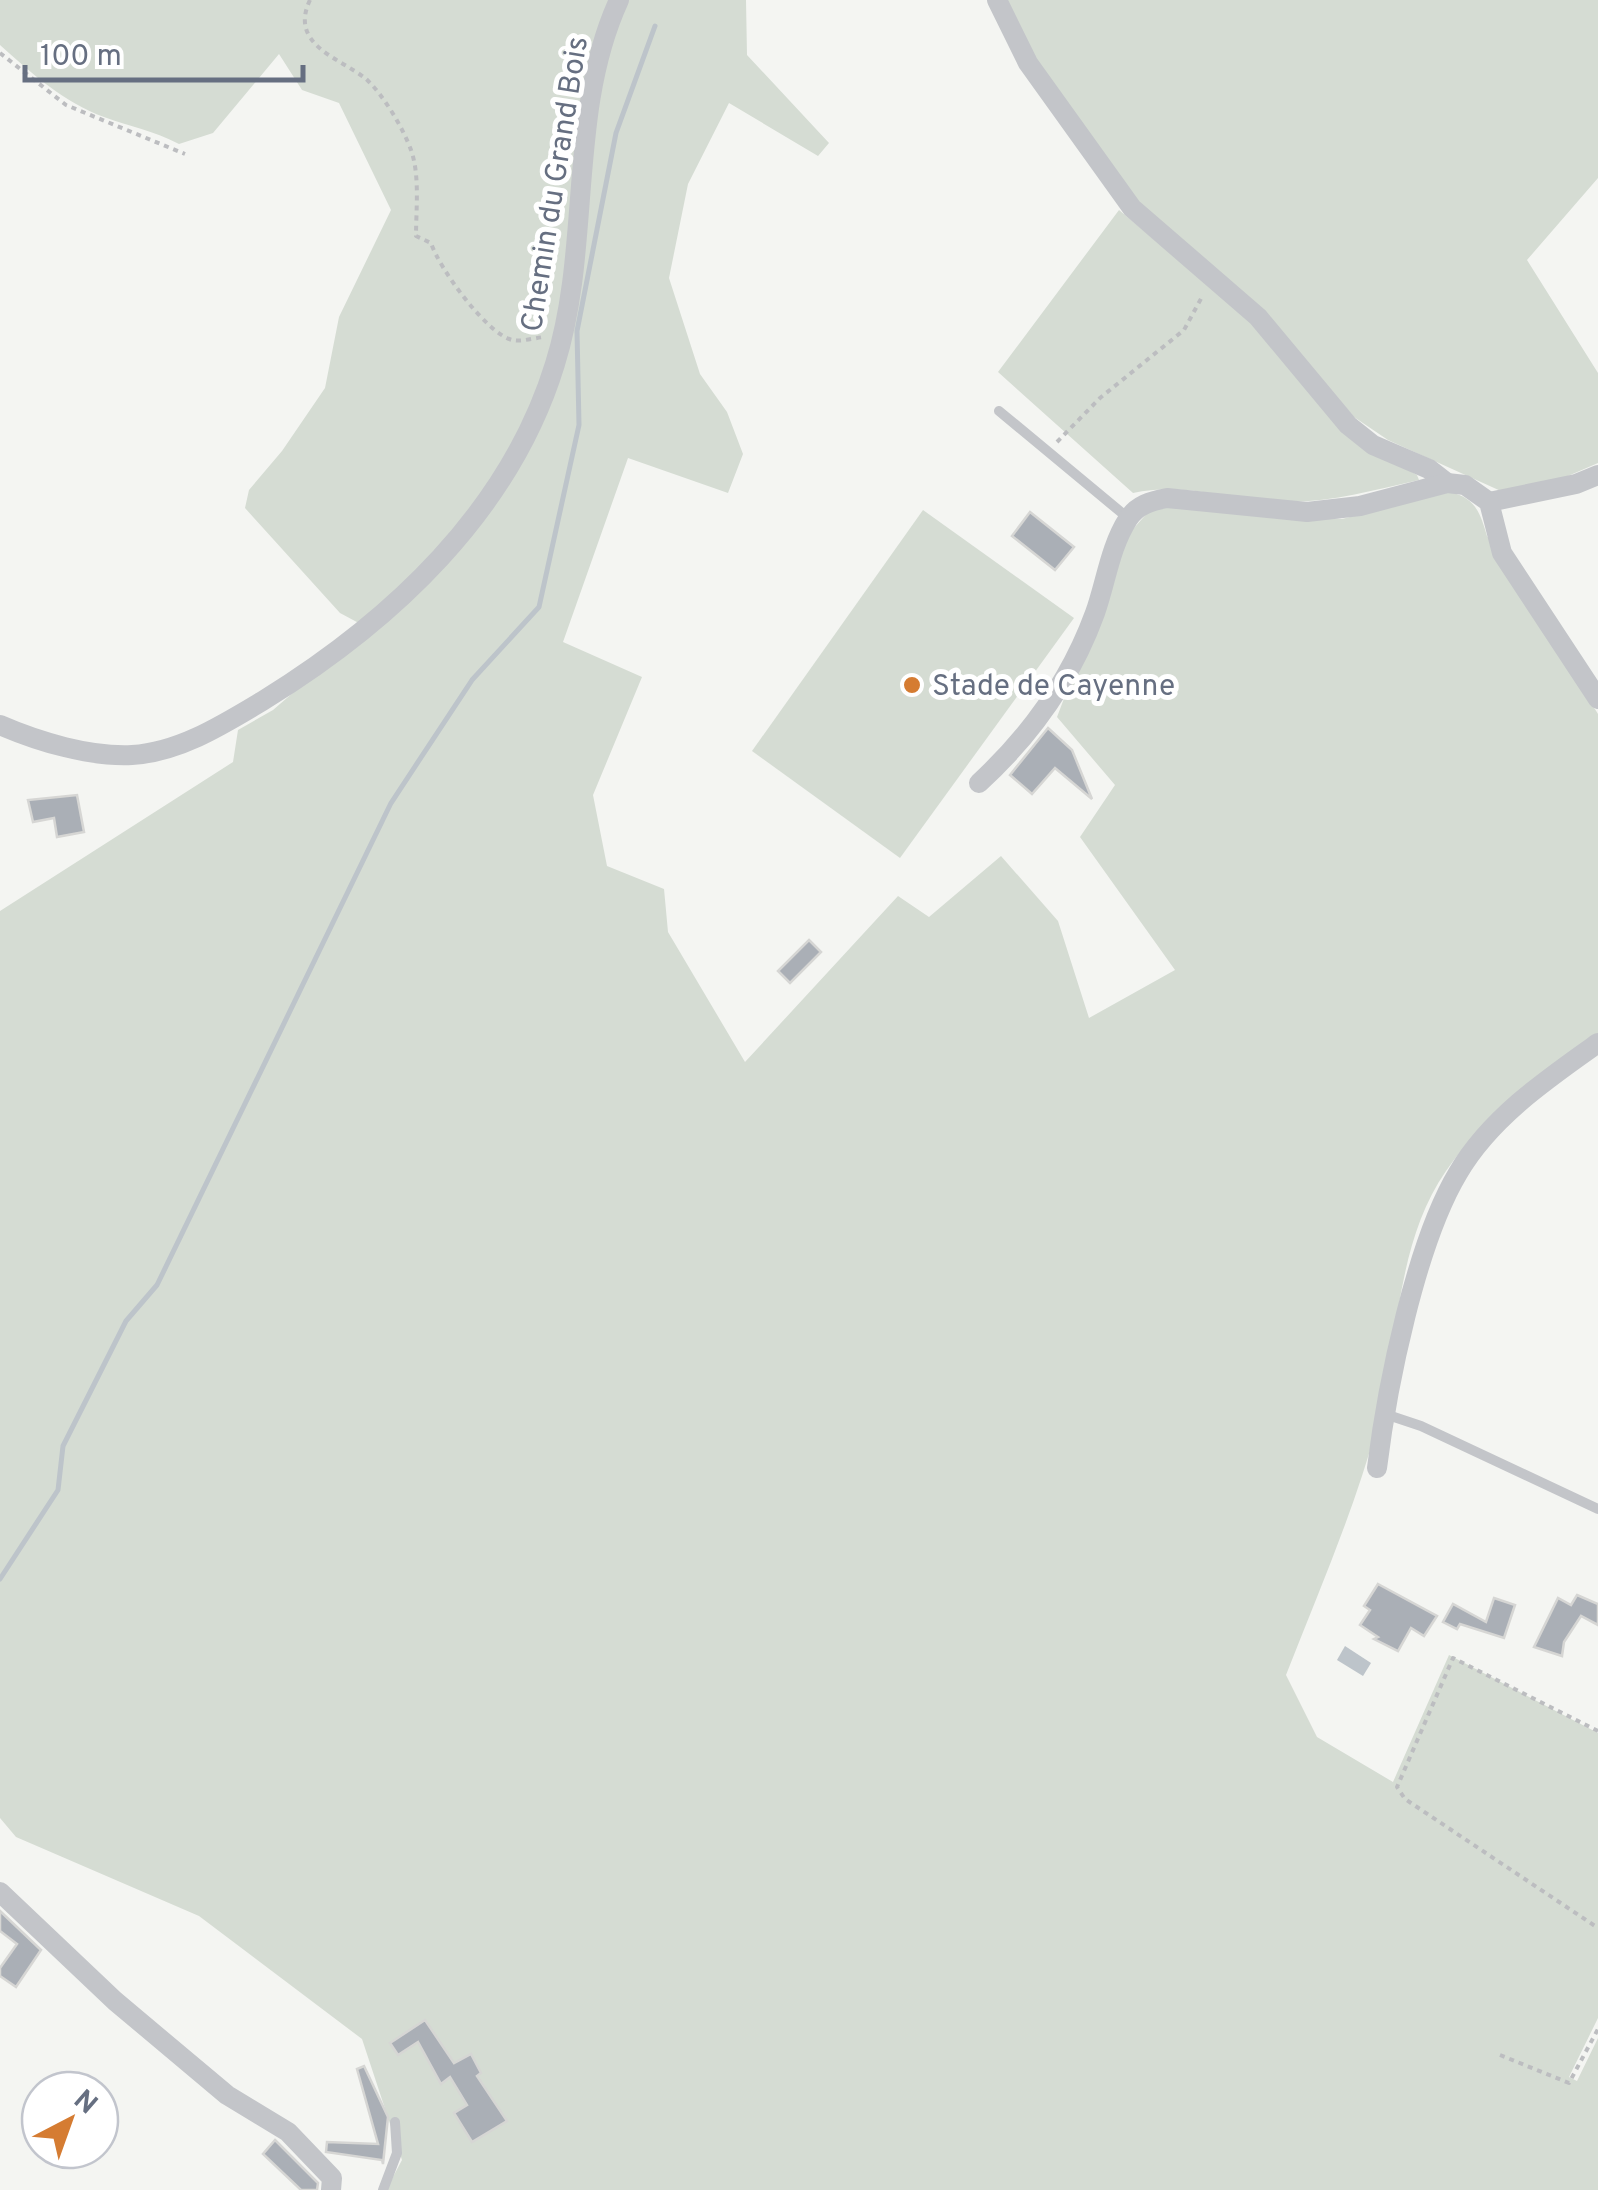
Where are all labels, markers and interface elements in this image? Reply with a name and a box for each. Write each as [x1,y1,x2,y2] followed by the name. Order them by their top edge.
[25,20,302,82] scale bar
[515,34,598,335] street label: Chemin du Grand Bois
[40,39,122,76] text: 100 m
[932,669,1175,706] place label: Stade de Cayenne
[901,674,923,696] marker: Stade de Cayenne
[20,2070,120,2170] north arrow
[65,2083,104,2124] text: N

